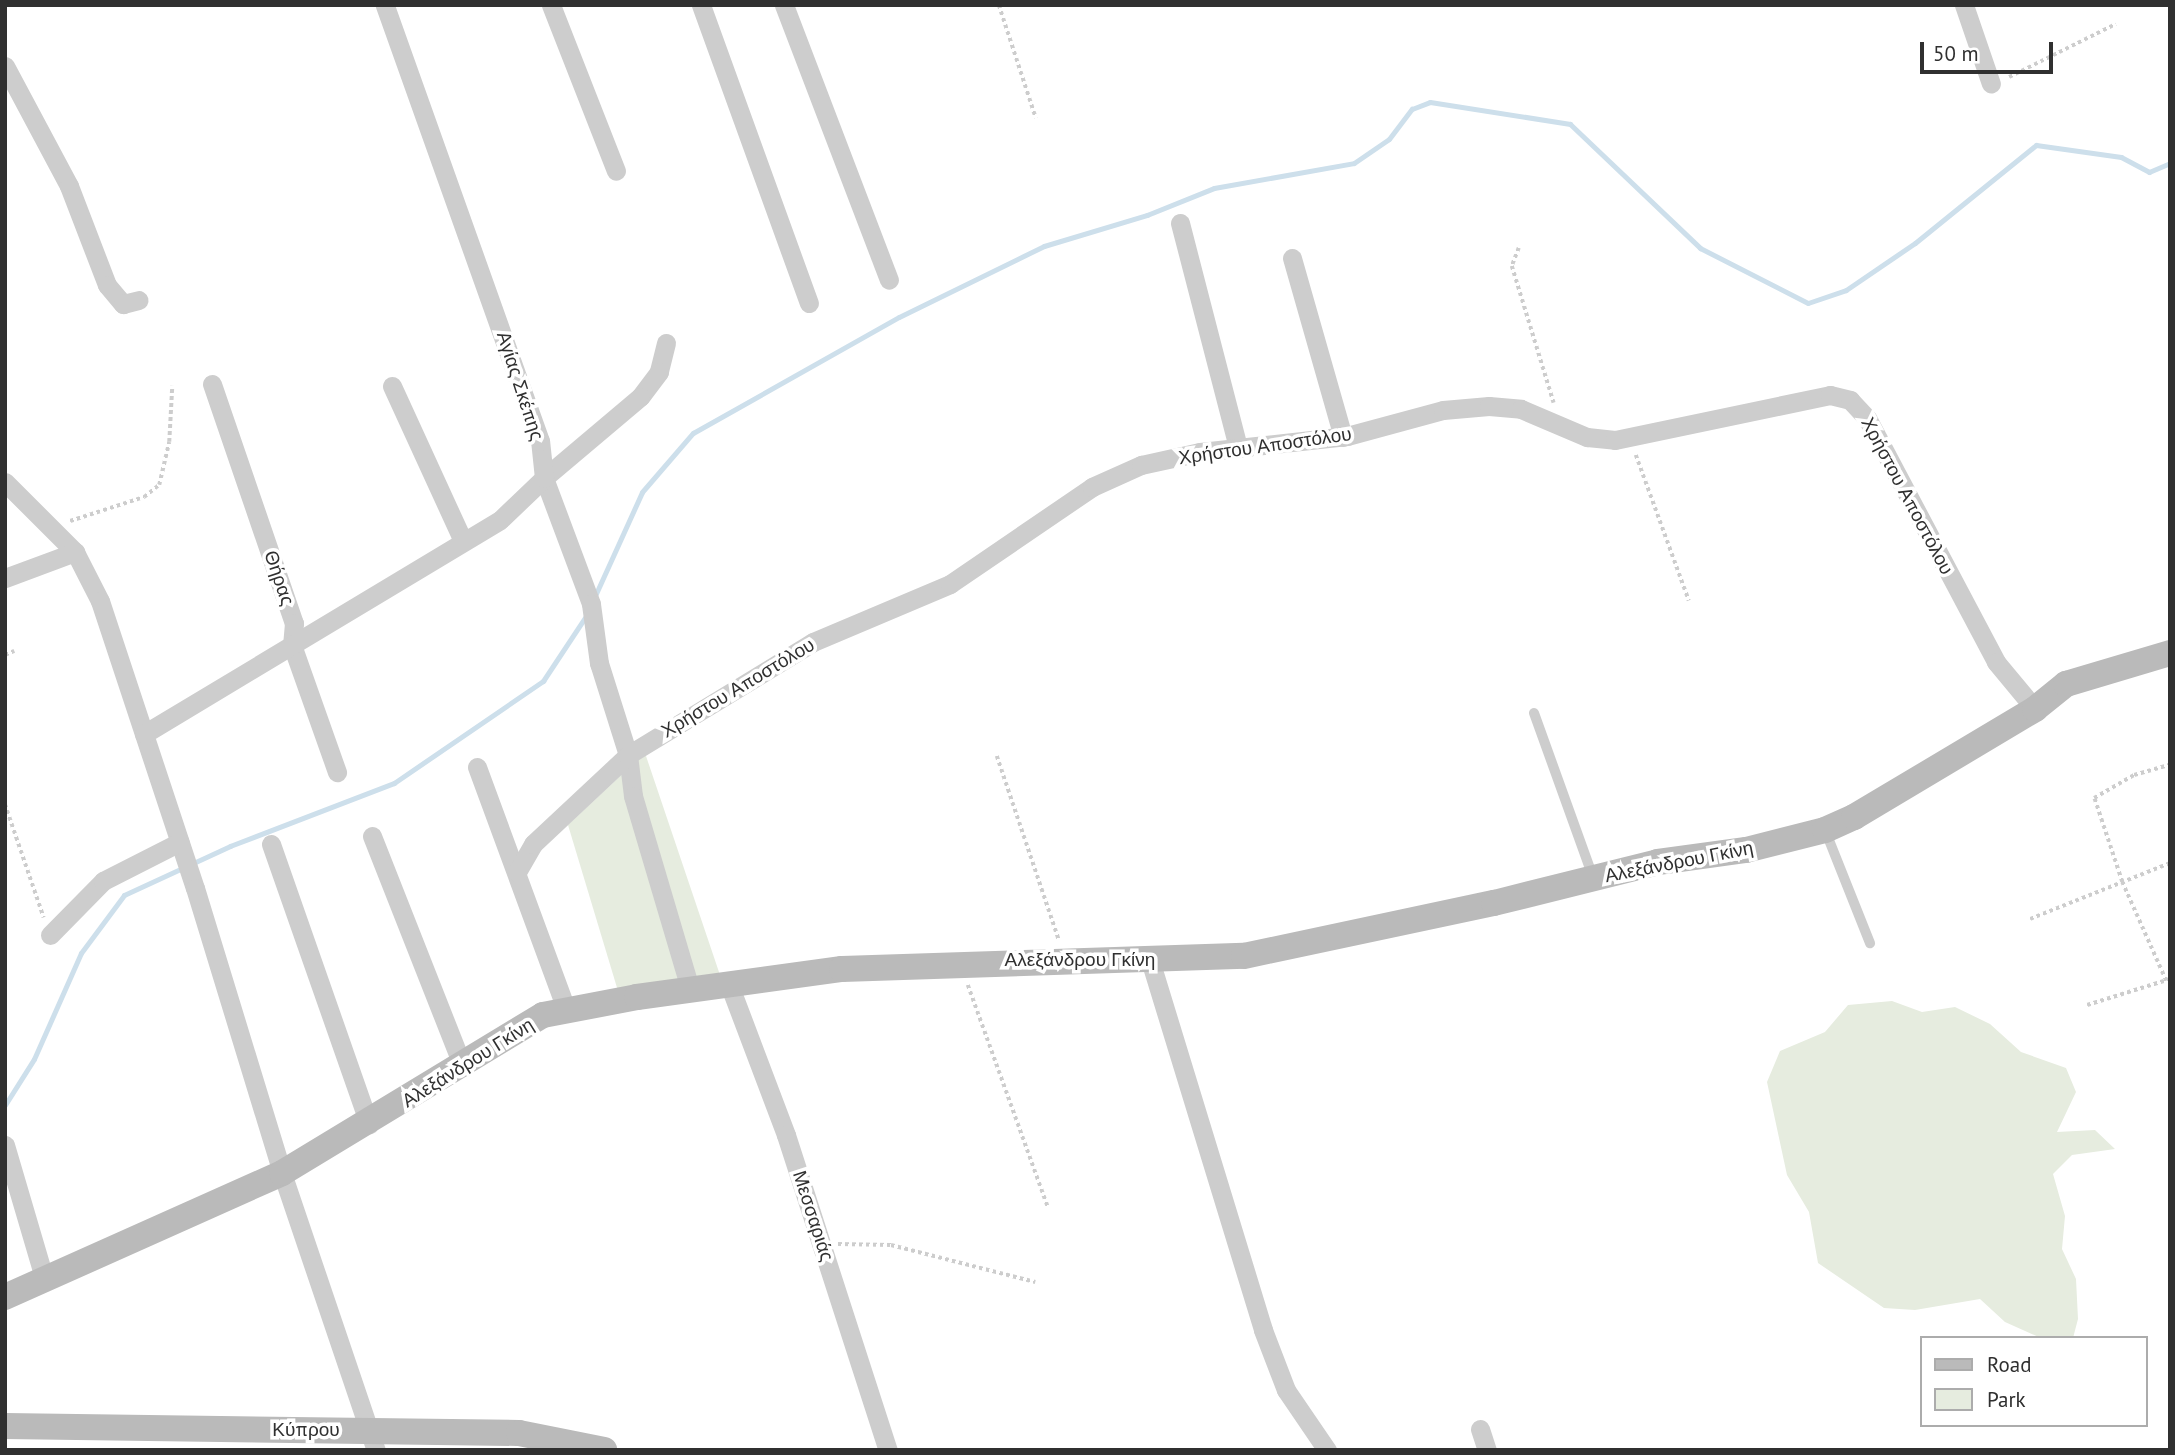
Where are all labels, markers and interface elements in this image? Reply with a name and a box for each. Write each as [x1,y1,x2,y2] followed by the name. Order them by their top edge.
[1923,28,2056,72] scale bar
[1933,40,1979,67] text: 50 m
[492,329,548,443] street label: Αγίας Σκέπης
[1856,414,1958,578] street label: Χρήστου Αποστόλου
[1177,423,1353,469] street label: Χρήστου Αποστόλου
[259,548,299,608] street label: Θήρας
[657,633,819,743] street label: Χρήστου Αποστόλου
[1603,836,1755,888] street label: Αλεξάνδρου Γκίνη
[1005,949,1155,971] street label: Αλεξάνδρου Γκίνη
[398,1013,538,1113] street label: Αλεξάνδρου Γκίνη
[788,1168,838,1264] street label: Μεσσαριάς
[1920,1336,2147,1427] legend
[1987,1351,2031,1378] text: Road
[1987,1386,2026,1413] text: Park
[272,1419,340,1441] street label: Κύπρου

